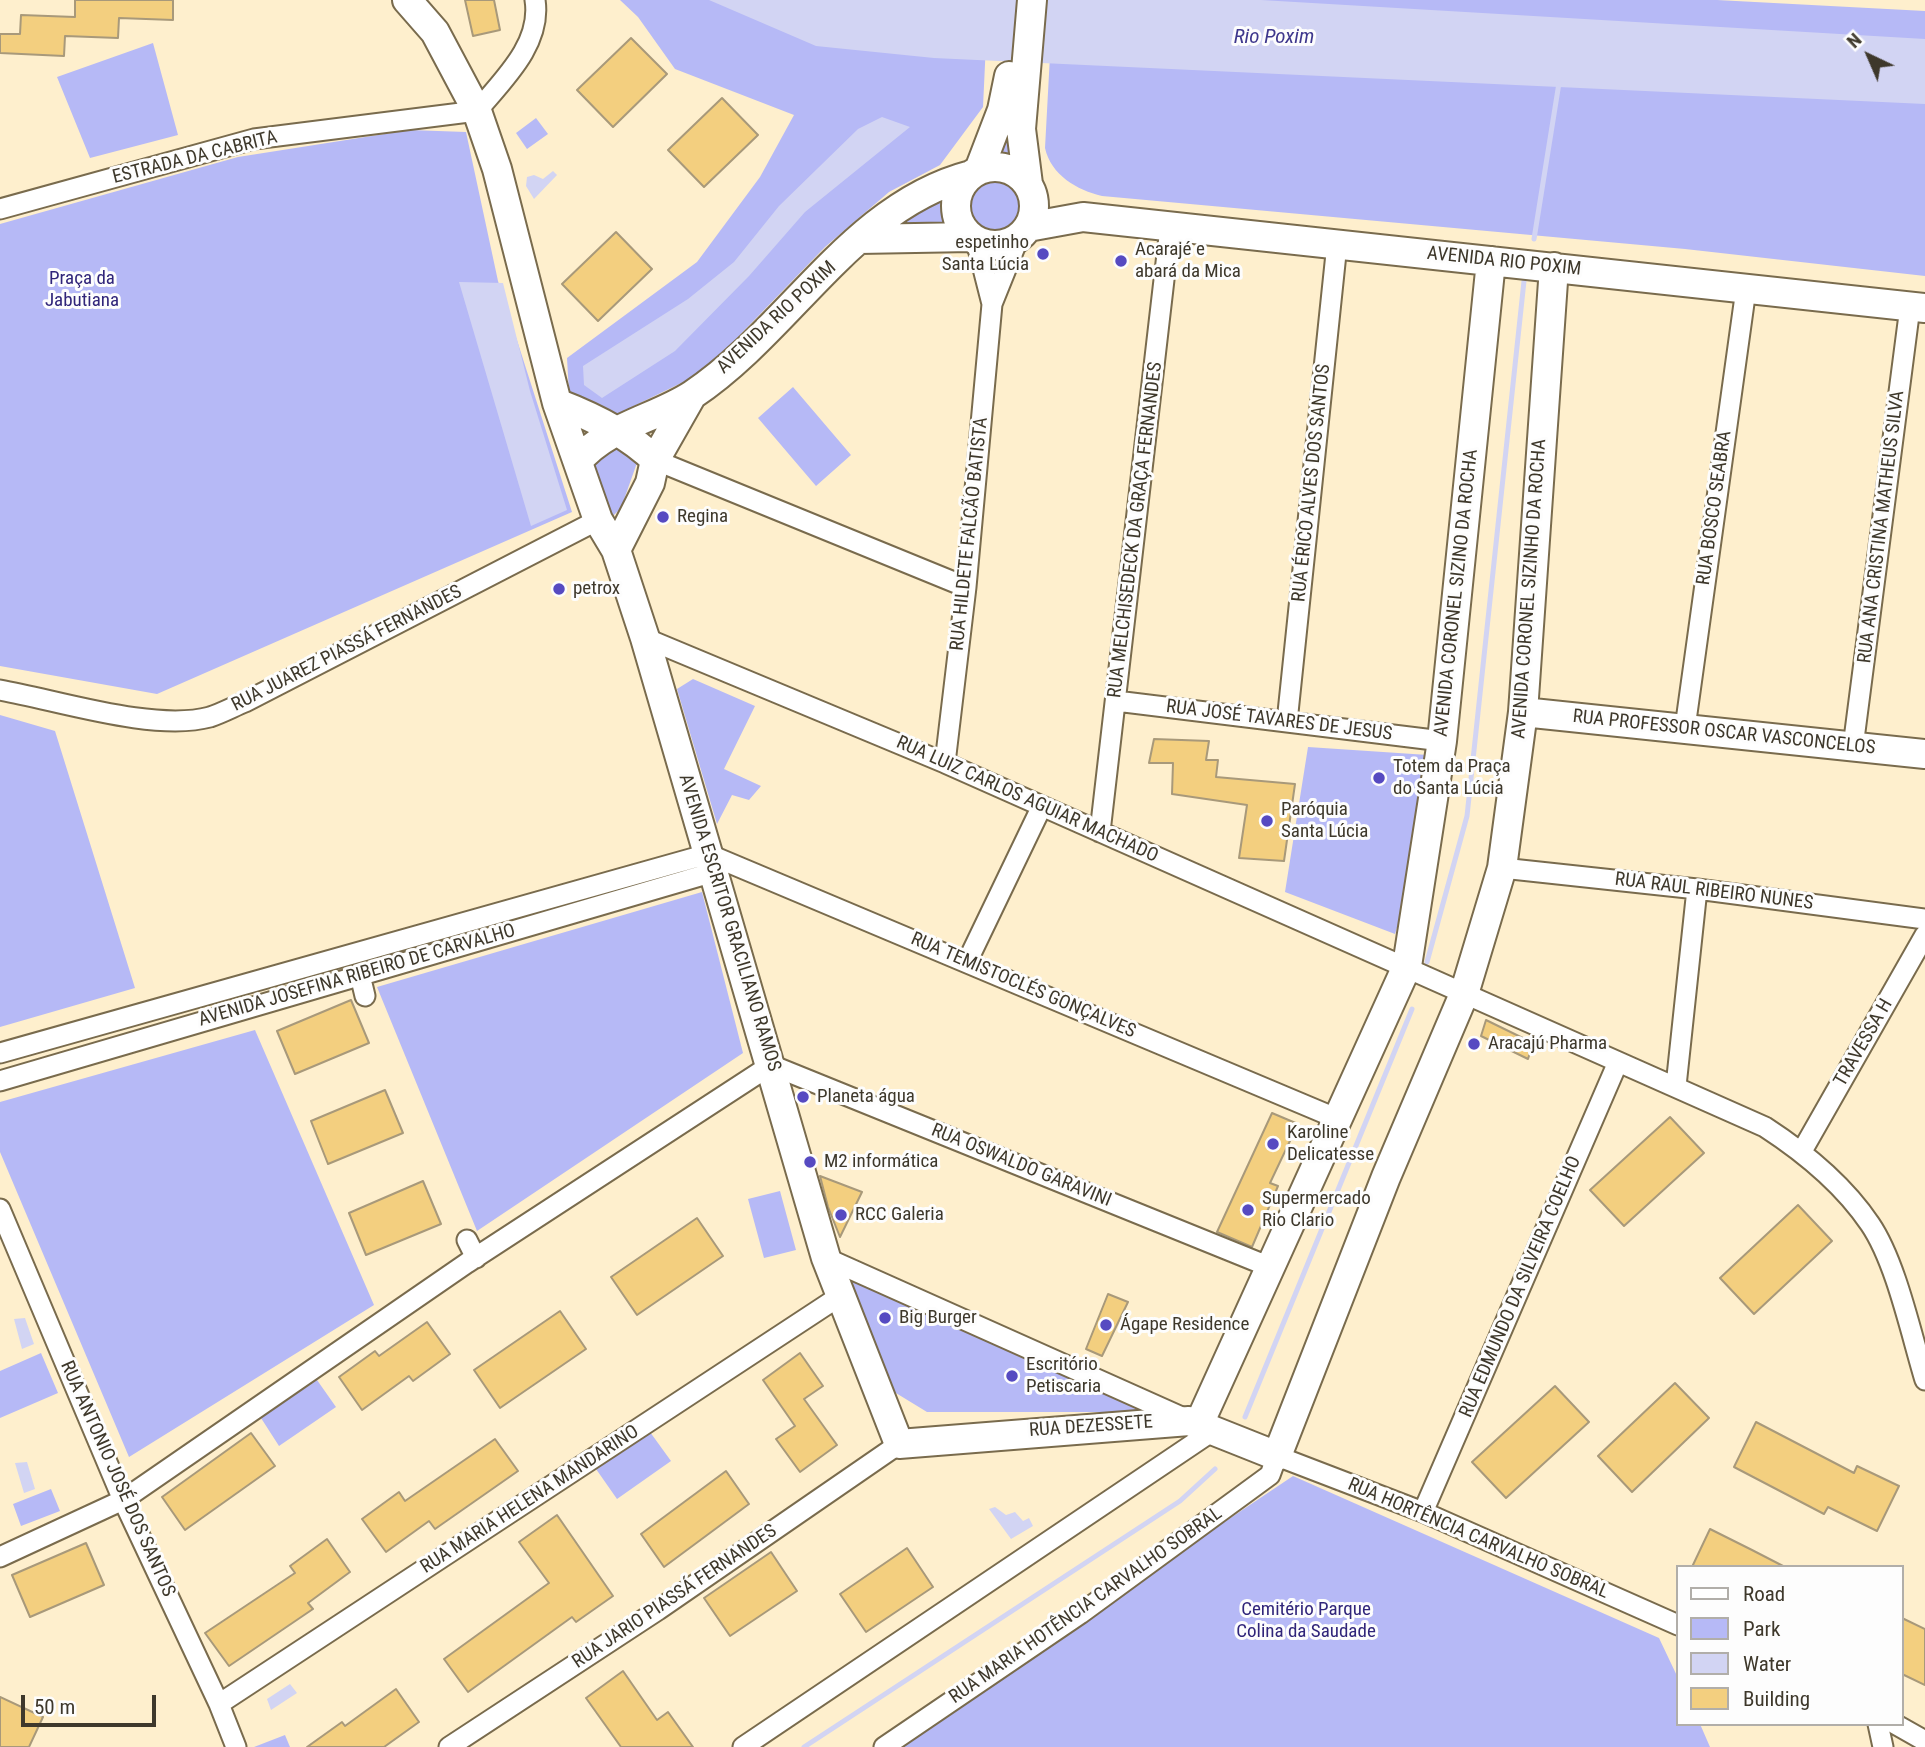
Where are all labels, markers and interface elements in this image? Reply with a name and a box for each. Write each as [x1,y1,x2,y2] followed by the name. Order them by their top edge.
[1834,21,1904,91] north arrow
[1234,25,1314,51] water label: Rio Poxim
[1842,28,1866,53] text: N
[110,127,280,189] street label: ESTRADA DA CABRITA
[942,232,1029,276] place label: espetinho Santa Lúcia
[1135,239,1241,283] place label: Acarajé e abará da Mica
[1426,243,1582,281] street label: AVENIDA RIO POXIM
[1035,246,1051,262] marker: espetinho Santa Lúcia
[1113,253,1129,269] marker: Acarajé e abará da Mica
[713,257,841,379] street label: AVENIDA RIO POXIM
[45,268,119,312] park label: Praça da Jabutiana
[1104,361,1168,699] street label: RUA MELCHISEDECK DA GRAÇA FERNANDES
[1288,363,1336,603] street label: RUA ÉRICO ALVES DOS SANTOS
[1854,389,1910,665] street label: RUA ANA CRISTINA MATHEUS SILVA
[946,416,994,652] street label: RUA HILDETE FALCÃO BATISTA
[1693,429,1737,587] street label: RUA BOSCO SEABRA
[1508,438,1552,740] street label: AVENIDA CORONEL SIZINHO DA ROCHA
[1431,448,1483,738] street label: AVENIDA CORONEL SIZINO DA ROCHA
[677,506,728,528] place label: Regina
[655,509,671,525] marker: Regina
[573,578,620,600] place label: petrox
[228,581,466,717] street label: RUA JUAREZ PIASSÁ FERNANDES
[551,581,567,597] marker: petrox
[1165,696,1393,746] street label: RUA JOSÉ TAVARES DE JESUS
[1572,706,1876,760] street label: RUA PROFESSOR OSCAR VASCONCELOS
[892,732,1162,868] street label: RUA LUIZ CARLOS AGUIAR MACHADO
[1393,756,1511,800] place label: Totem da Praça do Santa Lúcia
[1371,770,1387,786] marker: Totem da Praça do Santa Lúcia
[673,772,785,1074] street label: AVENIDA ESCRITOR GRACILIANO RAMOS
[1281,799,1368,843] place label: Paróquia Santa Lúcia
[1259,813,1275,829] marker: Paróquia Santa Lúcia
[1614,869,1814,915] street label: RUA RAUL RIBEIRO NUNES
[196,920,518,1032] street label: AVENIDA JOSEFINA RIBEIRO DE CARVALHO
[907,928,1139,1044] street label: RUA TEMISTOCLÉS GONÇALVES
[1830,995,1898,1091] street label: TRAVESSA H
[1488,1033,1607,1055] place label: Aracajú Pharma
[1466,1036,1482,1052] marker: Aracajú Pharma
[817,1086,915,1108] place label: Planeta água
[795,1089,811,1105] marker: Planeta água
[928,1119,1114,1213] street label: RUA OSWALDO GARAVINI
[1287,1122,1374,1166] place label: Karoline Delicatesse
[1265,1136,1281,1152] marker: Karoline Delicatesse
[824,1151,938,1173] place label: M2 informática
[1455,1153,1587,1421] street label: RUA EDMUNDO DA SILVEIRA COELHO
[802,1154,818,1170] marker: M2 informática
[1262,1188,1371,1232] place label: Supermercado Rio Clario
[1240,1202,1256,1218] marker: Supermercado Rio Clario
[855,1204,944,1226] place label: RCC Galeria
[833,1207,849,1223] marker: RCC Galeria
[899,1307,977,1329] place label: Big Burger
[877,1310,893,1326] marker: Big Burger
[1120,1314,1249,1336] place label: Ágape Residence
[1098,1317,1114,1333] marker: Ágape Residence
[1026,1354,1101,1398] place label: Escritório Petiscaria
[55,1358,179,1600] street label: RUA ANTONIO JOSÉ DOS SANTOS
[1004,1368,1020,1384] marker: Escritório Petiscaria
[1028,1411,1154,1443] street label: RUA DEZESSETE
[417,1421,643,1579] street label: RUA MARIA HELENA MANDARINO
[1344,1474,1612,1604] street label: RUA HORTÊNCIA CARVALHO SOBRAL
[945,1503,1227,1709] street label: RUA MARIA HOTÊNCIA CARVALHO SOBRAL
[569,1520,781,1674] street label: RUA JARIO PIASSÁ FERNANDES
[1676,1565,1904,1726] legend
[1743,1582,1785,1606] text: Road
[1236,1599,1376,1643] park label: Cemitério Parque Colina da Saudade
[1743,1617,1780,1641] text: Park
[1743,1652,1791,1676] text: Water
[24,1680,159,1724] scale bar
[1743,1687,1810,1711] text: Building
[34,1695,75,1719] text: 50 m

